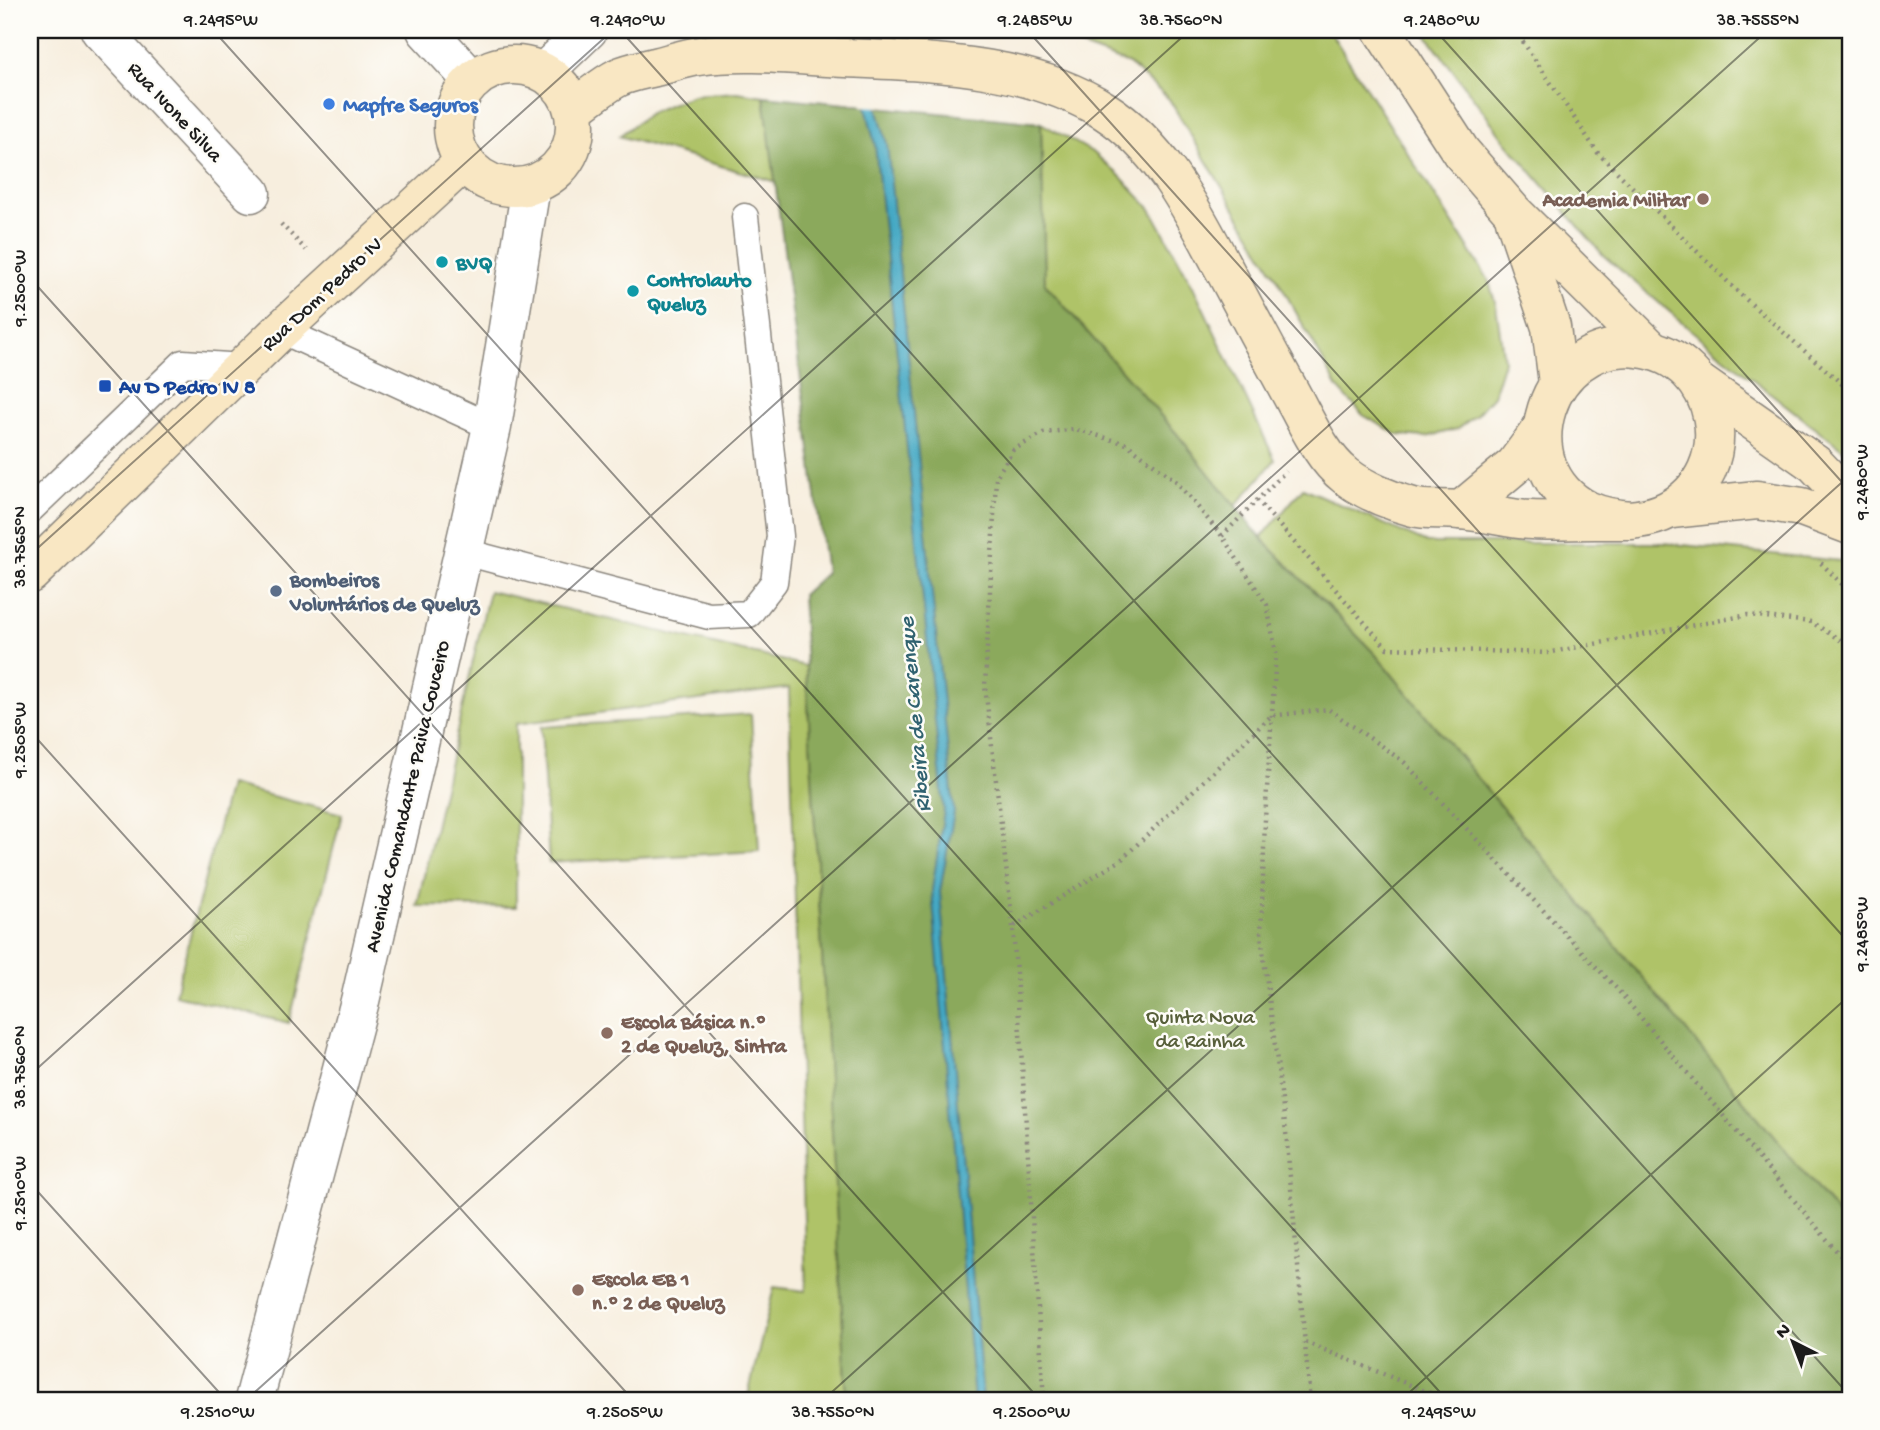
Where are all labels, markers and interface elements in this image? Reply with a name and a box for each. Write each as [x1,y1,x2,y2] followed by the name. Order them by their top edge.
[183,11,258,32] text: 9.2495°W
[590,11,665,32] text: 9.2490°W
[997,11,1072,32] text: 9.2485°W
[1139,11,1222,32] text: 38.7560°N
[1403,11,1480,32] text: 9.2480°W
[1716,11,1799,32] text: 38.7555°N
[121,58,227,170] street label: Rua Ivone Silva
[343,95,479,120] place label: Mapfre Seguros
[321,96,337,112] marker: Mapfre Seguros
[1542,190,1692,215] place label: Academia Militar
[1695,191,1711,207] marker: Academia Militar
[258,233,389,358] street label: Rua Dom Pedro IV
[11,250,32,327] text: 9.2500°W
[455,253,493,278] place label: BVQ
[434,254,450,270] marker: BVQ
[646,270,752,319] place label: Controlauto Queluz
[625,283,641,299] marker: Controlauto Queluz
[118,377,256,402] place label: Av D Pedro IV 8
[97,378,113,394] marker: Av D Pedro IV 8
[1853,444,1874,521] text: 9.2480°W
[11,506,32,589] text: 38.7565°N
[289,570,481,619] place label: Bombeiros Voluntários de Queluz
[268,583,284,599] marker: Bombeiros Voluntários de Queluz
[894,615,938,813] water label: Ribeira de Carenque
[361,638,458,955] street label: Avenida Comandante Paiva Couceiro
[11,702,32,779] text: 9.2505°W
[1853,897,1874,972] text: 9.2485°W
[1145,1007,1256,1056] park label: Quinta Nova da Rainha
[621,1012,788,1061] place label: Escola Básica n.º 2 de Queluz, Sintra
[599,1025,615,1041] marker: Escola Básica n.º 2 de Queluz, Sintra
[11,1026,32,1109] text: 38.7560°N
[11,1156,32,1231] text: 9.2510°W
[592,1269,726,1318] place label: Escola EB 1 n.º 2 de Queluz
[570,1282,586,1298] marker: Escola EB 1 n.º 2 de Queluz
[1758,1308,1828,1378] north arrow
[1772,1319,1796,1345] text: N
[180,1403,255,1424] text: 9.2510°W
[586,1403,663,1424] text: 9.2505°W
[790,1403,875,1424] text: 38.7550°N
[993,1403,1070,1424] text: 9.2500°W
[1401,1403,1476,1424] text: 9.2495°W

